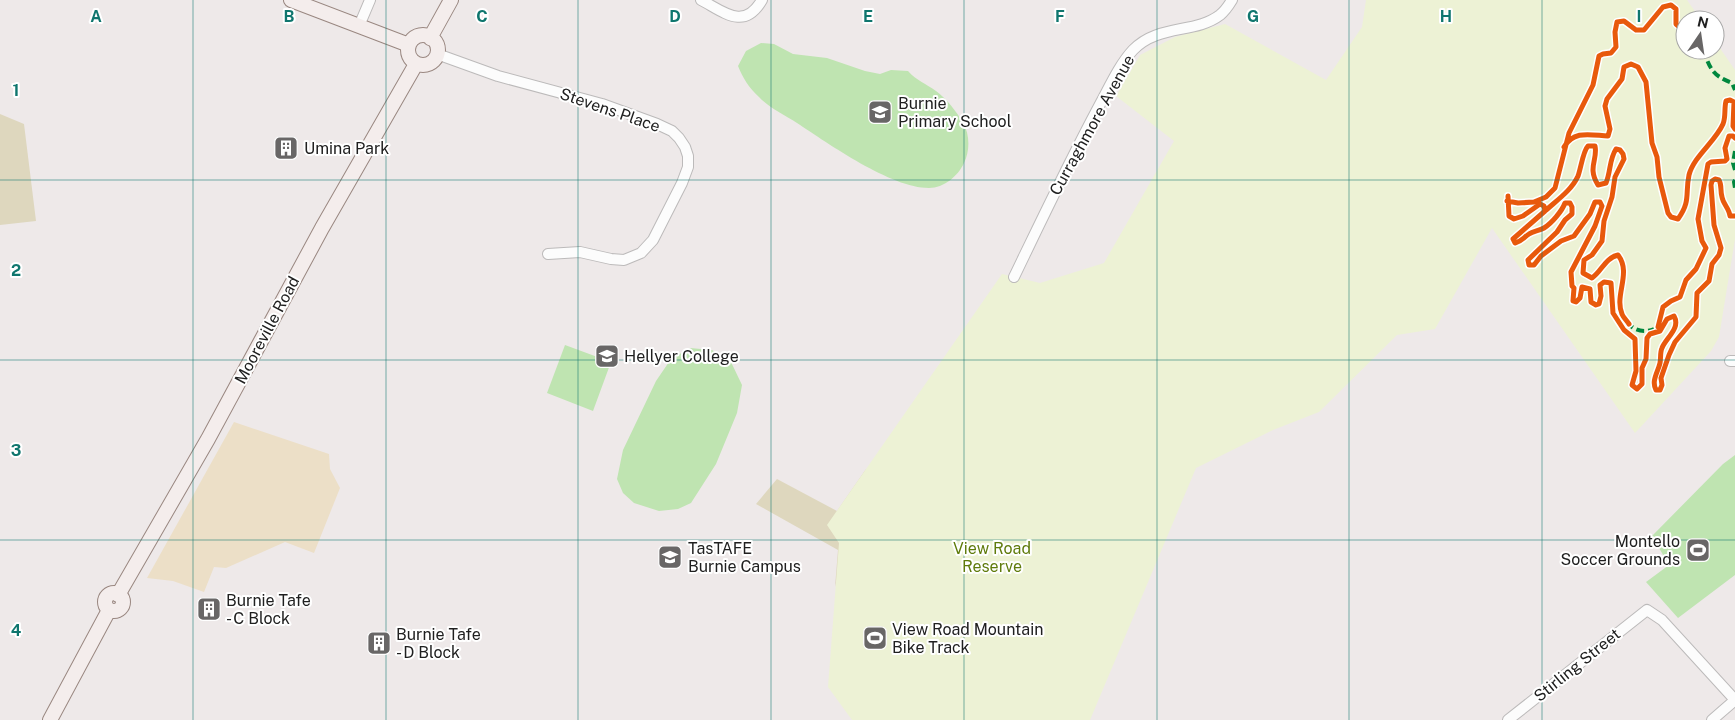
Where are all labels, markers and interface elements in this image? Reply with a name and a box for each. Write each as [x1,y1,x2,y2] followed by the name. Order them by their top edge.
[90,7,102,26] text: A
[284,7,295,26] text: B
[476,7,488,26] text: C
[669,7,681,26] text: D
[863,7,873,26] text: E
[1055,7,1065,26] text: F
[1247,7,1259,26] text: G
[1440,7,1452,26] text: H
[1637,7,1641,26] text: I
[1675,10,1725,60] north arrow
[1696,13,1710,31] text: N
[1046,52,1138,198] street label: Curraghmore Avenue
[13,81,19,100] text: 1
[557,84,663,136] street label: Stevens Place
[898,94,1012,131] place label: Burnie Primary School
[867,99,893,125] school or university icon: Burnie Primary School
[273,135,299,161] building icon: Umina Park
[304,139,389,158] place label: Umina Park
[11,261,21,280] text: 2
[231,273,303,387] street label: Mooreville Road
[594,343,620,369] school or university icon: Hellyer College
[624,347,739,366] place label: Hellyer College
[11,441,21,460] text: 3
[1561,532,1680,569] place label: Montello Soccer Grounds
[1685,537,1711,563] sports icon: Montello Soccer Grounds
[688,539,801,576] place label: TasTAFE Burnie Campus
[953,539,1031,576] park label: View Road Reserve
[657,544,683,570] school or university icon: TasTAFE Burnie Campus
[226,591,311,628] place label: Burnie Tafe - C Block
[196,596,222,622] building icon: Burnie Tafe - C Block
[892,620,1043,657] place label: View Road Mountain Bike Track
[11,621,22,640] text: 4
[1530,624,1624,706] street label: Stirling Street
[396,625,481,662] place label: Burnie Tafe - D Block
[862,625,888,651] sports icon: View Road Mountain Bike Track
[366,630,392,656] building icon: Burnie Tafe - D Block

